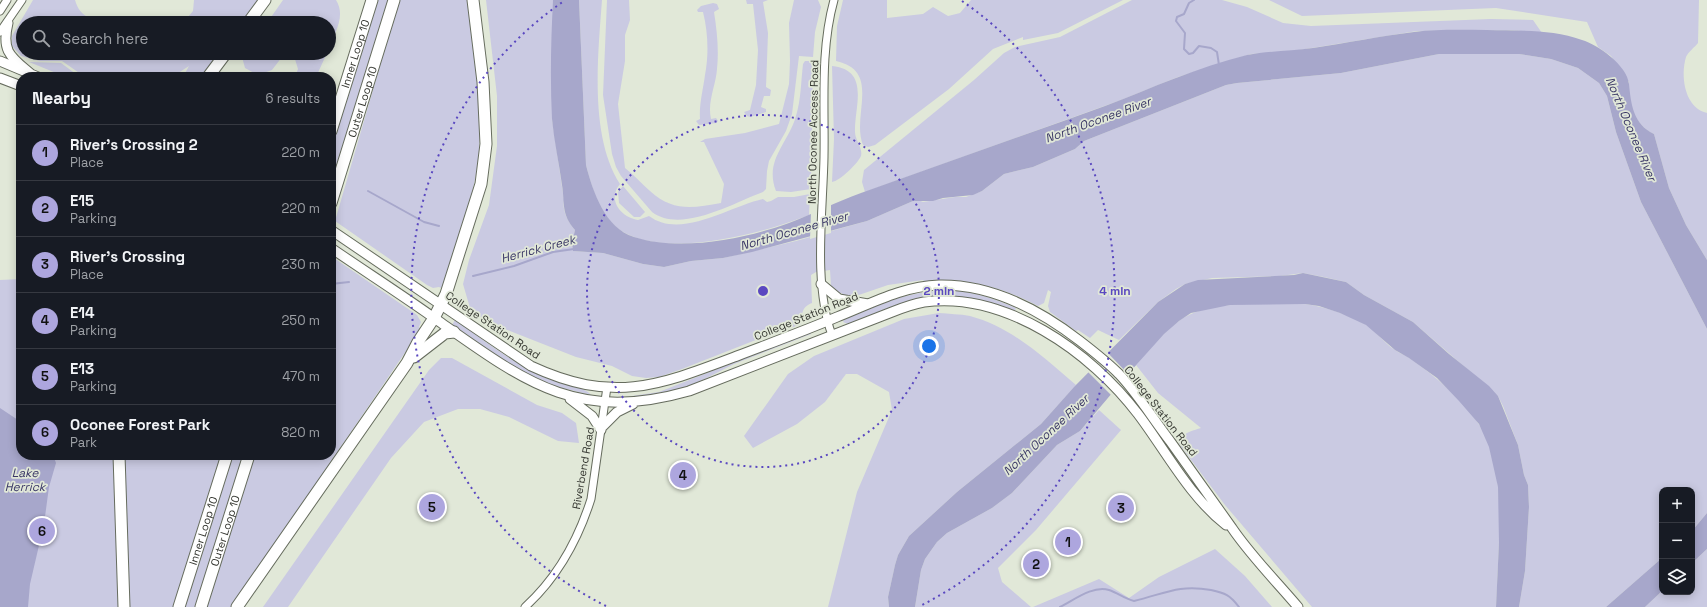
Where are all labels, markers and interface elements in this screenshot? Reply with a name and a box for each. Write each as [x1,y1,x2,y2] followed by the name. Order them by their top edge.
[16,16,336,60] search box
[338,18,372,90] street label: Inner Loop 10
[30,27,52,49] icon: search
[62,29,148,48] text: Search here
[805,60,821,204] street label: North Oconee Access Road
[345,65,380,139] street label: Outer Loop 10
[1602,75,1661,185] water label: North Oconee River
[32,87,91,109] text: Nearby
[266,90,320,107] text: 6 results
[1043,93,1155,147] water label: North Oconee River
[70,135,198,154] text: River's Crossing 2
[42,144,48,161] text: 1
[281,144,320,161] text: 220 m
[70,154,104,171] text: Place
[70,191,94,210] text: E15
[41,200,49,217] text: 2
[281,200,320,217] text: 220 m
[738,208,851,254] water label: North Oconee River
[70,210,117,227] text: Parking
[499,231,578,267] water label: Herrick Creek
[70,247,185,266] text: River's Crossing
[41,256,49,273] text: 3
[282,256,320,273] text: 230 m
[70,266,104,283] text: Place
[923,283,955,299] text: 2 min
[1099,283,1131,299] text: 4 min
[756,284,770,298] centre of rings
[443,288,543,362] street label: College Station Road
[752,289,860,343] street label: College Station Road
[70,303,95,322] text: E14
[41,312,49,329] text: 4
[282,312,320,329] text: 250 m
[70,322,117,339] text: Parking
[919,336,939,356] your location
[70,359,94,378] text: E13
[1121,363,1201,459] street label: College Station Road
[41,368,49,385] text: 5
[282,368,320,385] text: 470 m
[70,378,117,395] text: Parking
[1000,390,1093,479] water label: North Oconee River
[70,415,210,434] text: Oconee Forest Park
[41,424,49,441] text: 6
[281,424,320,441] text: 820 m
[569,426,597,510] street label: Riverbend Road
[70,434,97,451] text: Park
[670,460,696,490] pin: 4
[5,465,47,495] water label: Lake Herrick
[1659,487,1695,595] map controls
[1659,487,1695,523] button: +
[419,492,445,522] pin: 5
[207,493,243,568] street label: Outer Loop 10
[1108,493,1134,523] pin: 3
[186,495,220,567] street label: Inner Loop 10
[29,516,55,546] pin: 6
[1659,523,1695,559] button: −
[1055,527,1081,557] pin: 1
[1023,549,1049,579] pin: 2
[1659,559,1695,595] button: layers

